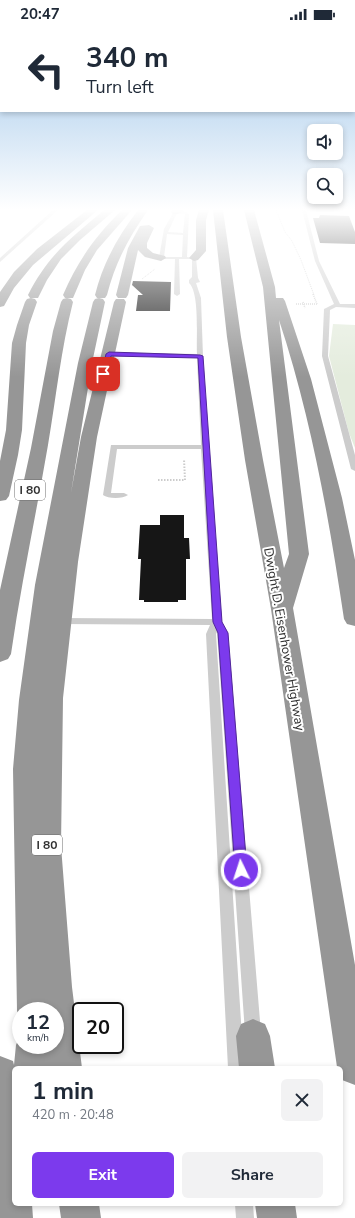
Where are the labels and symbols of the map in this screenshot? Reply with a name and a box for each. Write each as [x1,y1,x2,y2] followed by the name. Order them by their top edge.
[86,357,120,391] pin
[15,480,45,500] road number: I 80
[259,546,309,732] street label: Dwight D. Eisenhower Highway
[32,835,62,855] road number: I 80
[220,849,262,891] position arrow
[72,1002,124,1054] speed limit sign: 20

